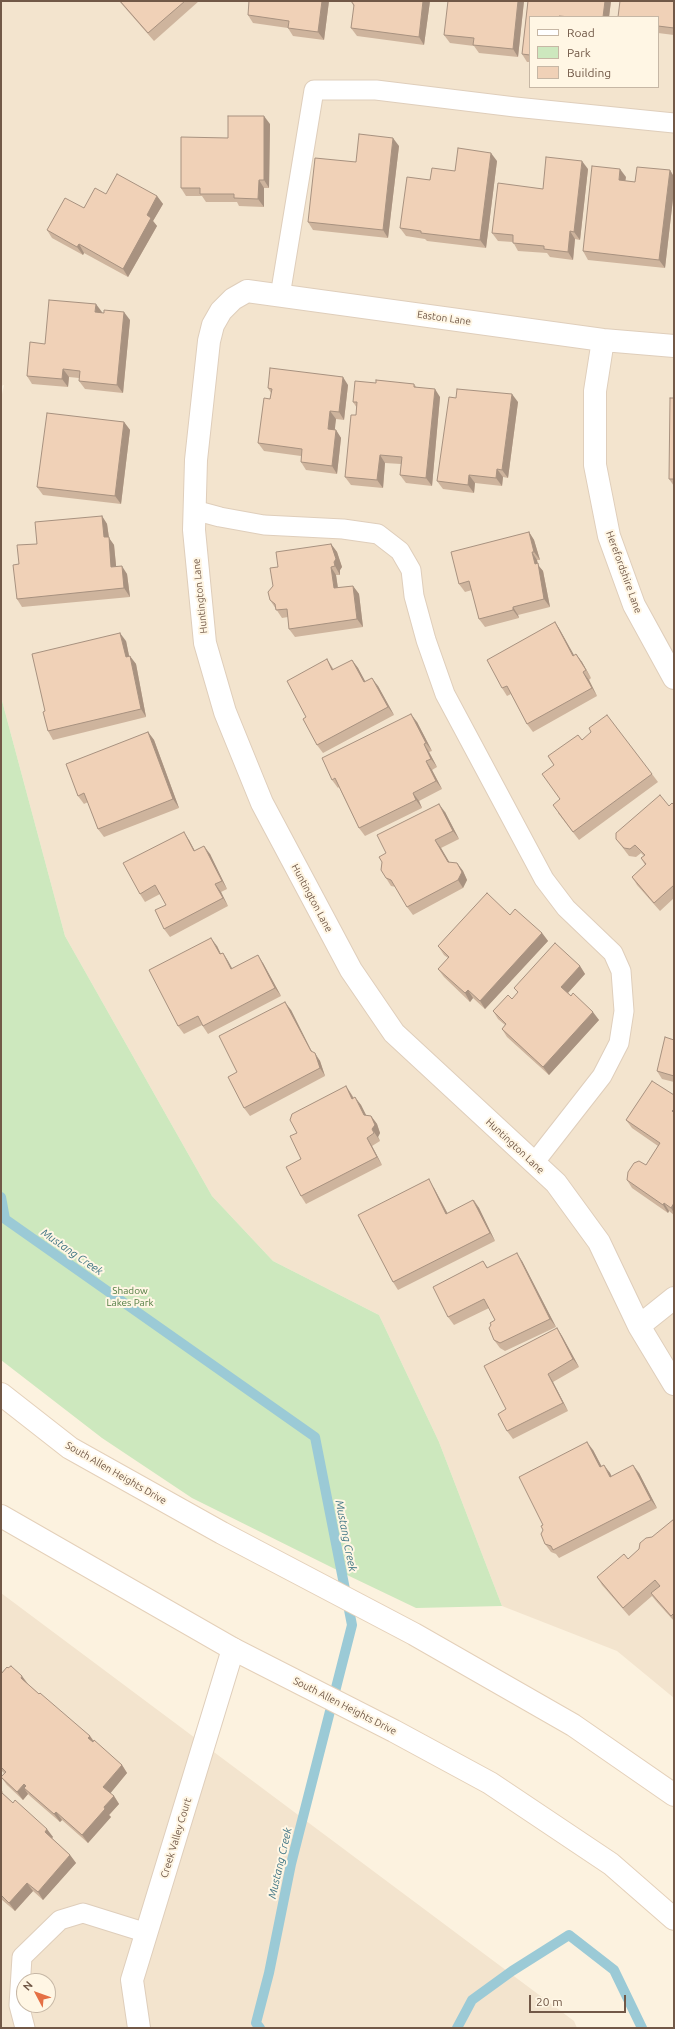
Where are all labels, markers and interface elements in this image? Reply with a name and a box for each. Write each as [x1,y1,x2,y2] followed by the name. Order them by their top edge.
[529,16,659,88] legend
[567,26,595,39] text: Road
[567,46,591,59] text: Park
[567,66,611,79] text: Building
[416,308,472,328] street label: Easton Lane
[604,529,644,615] street label: Herefordshire Lane
[190,558,210,634] street label: Huntington Lane
[289,862,335,934] street label: Huntington Lane
[483,1116,547,1176] street label: Huntington Lane
[39,1226,105,1278] water label: Mustang Creek
[106,1285,154,1308] park label: Shadow Lakes Park
[63,1439,169,1507] street label: South Allen Heights Drive
[333,1499,359,1573] water label: Mustang Creek
[291,1675,399,1737] street label: South Allen Heights Drive
[158,1797,194,1879] street label: Creek Valley Court
[265,1826,295,1900] water label: Mustang Creek
[16,1973,56,2013] north arrow
[20,1979,35,1993] text: N
[531,1987,628,2013] scale bar
[536,1995,563,2008] text: 20 m

